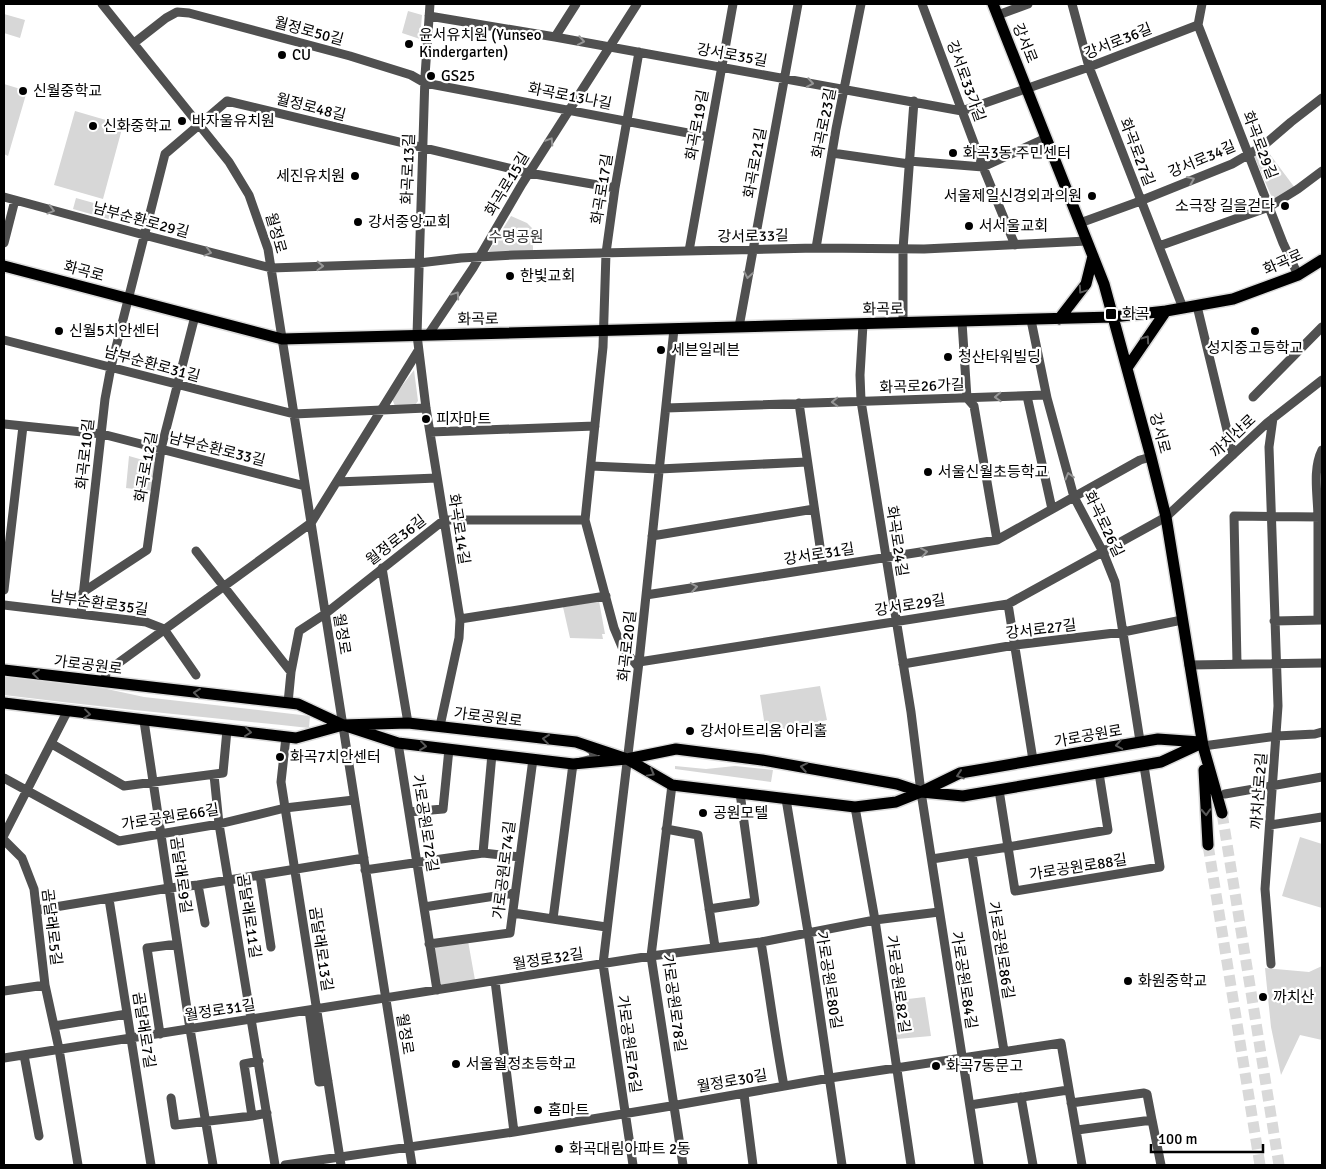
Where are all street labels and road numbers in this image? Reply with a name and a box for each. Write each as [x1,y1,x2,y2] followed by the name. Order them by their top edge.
[272,13,346,49] street label: 월정로50길
[1082,19,1154,63] street label: 강서로36길
[1009,20,1041,66] street label: 강서로
[943,38,989,124] street label: 강서로33가길
[695,40,769,70] street label: 강서로35길
[526,79,614,113] street label: 화곡로13나길
[808,86,840,160] street label: 화곡로23길
[682,88,712,162] street label: 화곡로19길
[274,90,348,124] street label: 월정로48길
[1239,108,1281,182] street label: 화곡로29길
[1116,115,1158,189] street label: 화곡로27길
[740,126,770,200] street label: 화곡로21길
[398,133,418,205] street label: 화곡로13길
[1166,137,1238,181] street label: 강서로34길
[481,149,533,219] street label: 화곡로15길
[588,152,616,226] street label: 화곡로17길
[91,198,191,242] street label: 남부순환로29길
[262,211,290,255] street label: 월정로
[717,226,789,246] street label: 강서로33길
[1260,245,1306,279] street label: 화곡로
[62,257,106,285] street label: 화곡로
[862,300,904,318] street label: 화곡로
[457,310,499,328] street label: 화곡로
[102,342,202,386] street label: 남부순환로31길
[879,376,965,396] street label: 화곡로26가길
[1146,411,1174,455] street label: 강서로
[1207,411,1259,461] street label: 까치산로
[72,418,98,490] street label: 화곡로10길
[167,428,267,470] street label: 남부순환로33길
[131,430,161,504] street label: 화곡로12길
[1080,488,1128,560] street label: 화곡로26길
[445,492,473,566] street label: 화곡로14길
[883,504,911,578] street label: 화곡로24길
[362,511,430,569] street label: 월정로36길
[782,540,856,568] street label: 강서로31길
[49,587,149,619] street label: 남부순환로35길
[873,591,947,619] street label: 강서로29길
[614,610,640,682] street label: 화곡로20길
[330,612,354,656] street label: 월정로
[1004,616,1078,642] street label: 강서로27길
[53,652,123,678] street label: 가로공원로
[453,704,523,730] street label: 가로공원로
[1052,721,1124,751] street label: 가로공원로
[1247,752,1271,830] street label: 까치산로2길
[408,773,442,873] street label: 가로공원로72길
[120,800,220,834] street label: 가로공원로66길
[489,820,519,920] street label: 가로공원로74길
[167,836,195,914] street label: 곰달래로9길
[1028,850,1128,884] street label: 가로공원로88길
[233,873,265,959] street label: 곰달래로11길
[38,888,66,966] street label: 곰달래로5길
[984,900,1018,1000] street label: 가로공원로86길
[305,906,337,992] street label: 곰달래로13길
[812,930,846,1030] street label: 가로공원로80길
[947,930,981,1030] street label: 가로공원로84길
[882,934,914,1034] street label: 가로공원로82길
[511,945,585,973] street label: 월정로32길
[658,953,690,1053] street label: 가로공원로78길
[129,991,159,1069] street label: 곰달래로7길
[613,994,645,1094] street label: 가로공원로76길
[183,996,257,1024] street label: 월정로31길
[393,1012,417,1056] street label: 월정로
[695,1066,769,1096] street label: 월정로30길

